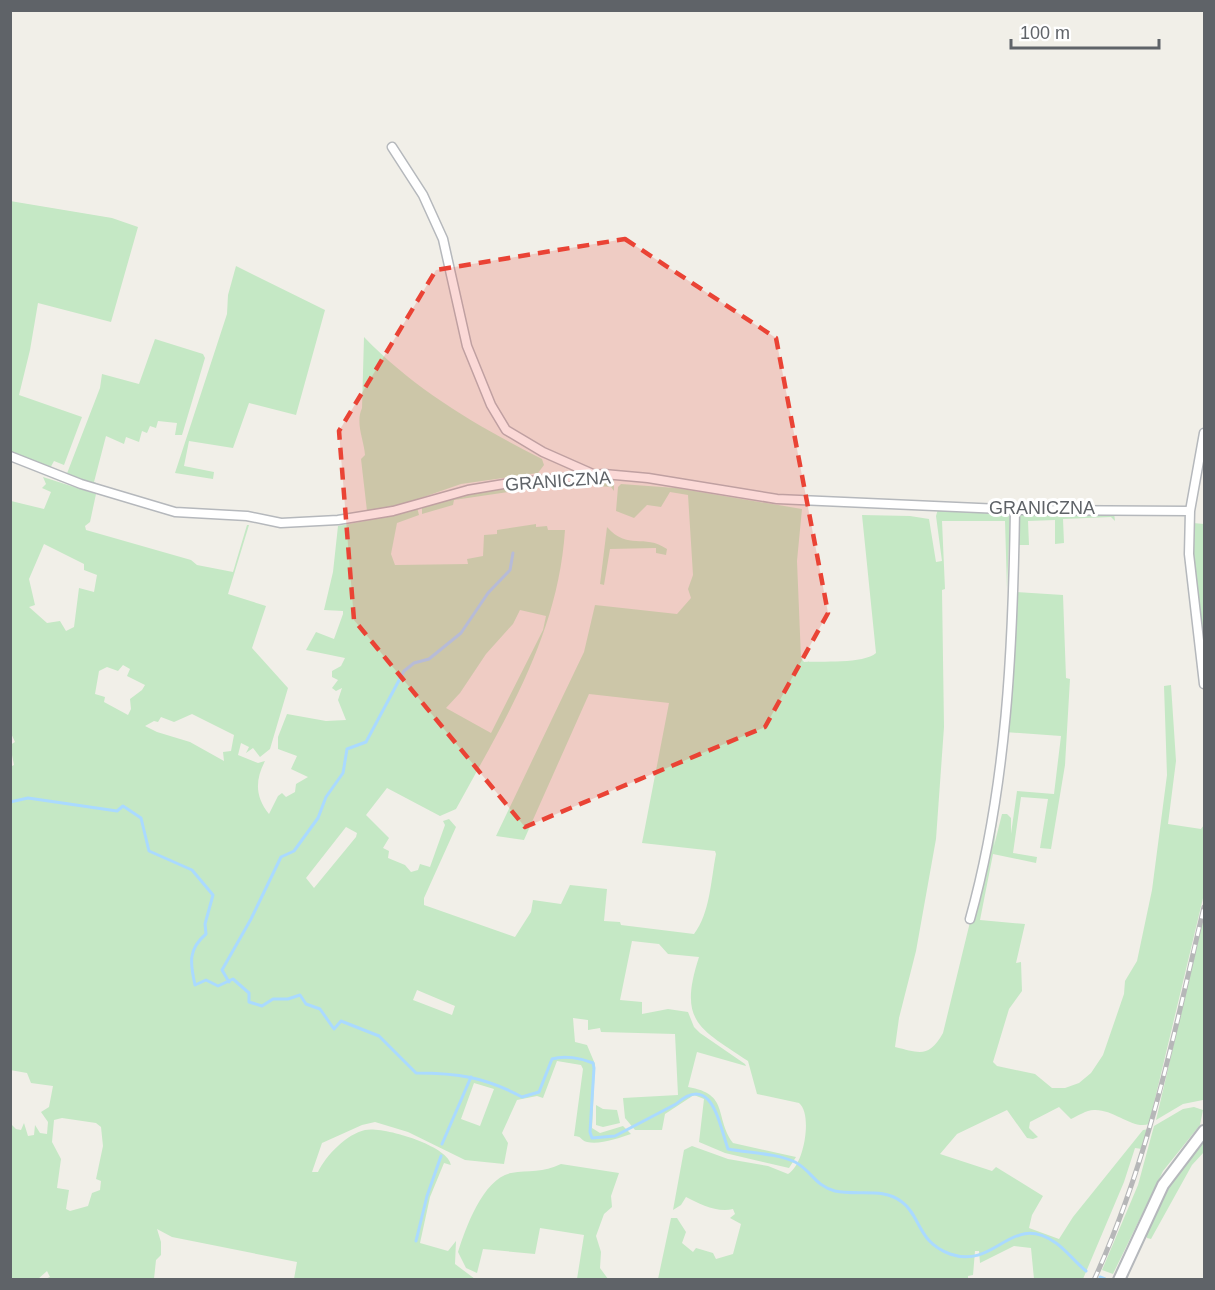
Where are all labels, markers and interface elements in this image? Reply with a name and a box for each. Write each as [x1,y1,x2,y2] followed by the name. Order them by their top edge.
[1011,12,1160,50] scale bar
[1020,23,1070,43] text: 100 m
[504,467,612,495] street label: GRANICZNA
[989,498,1095,518] street label: GRANICZNA

